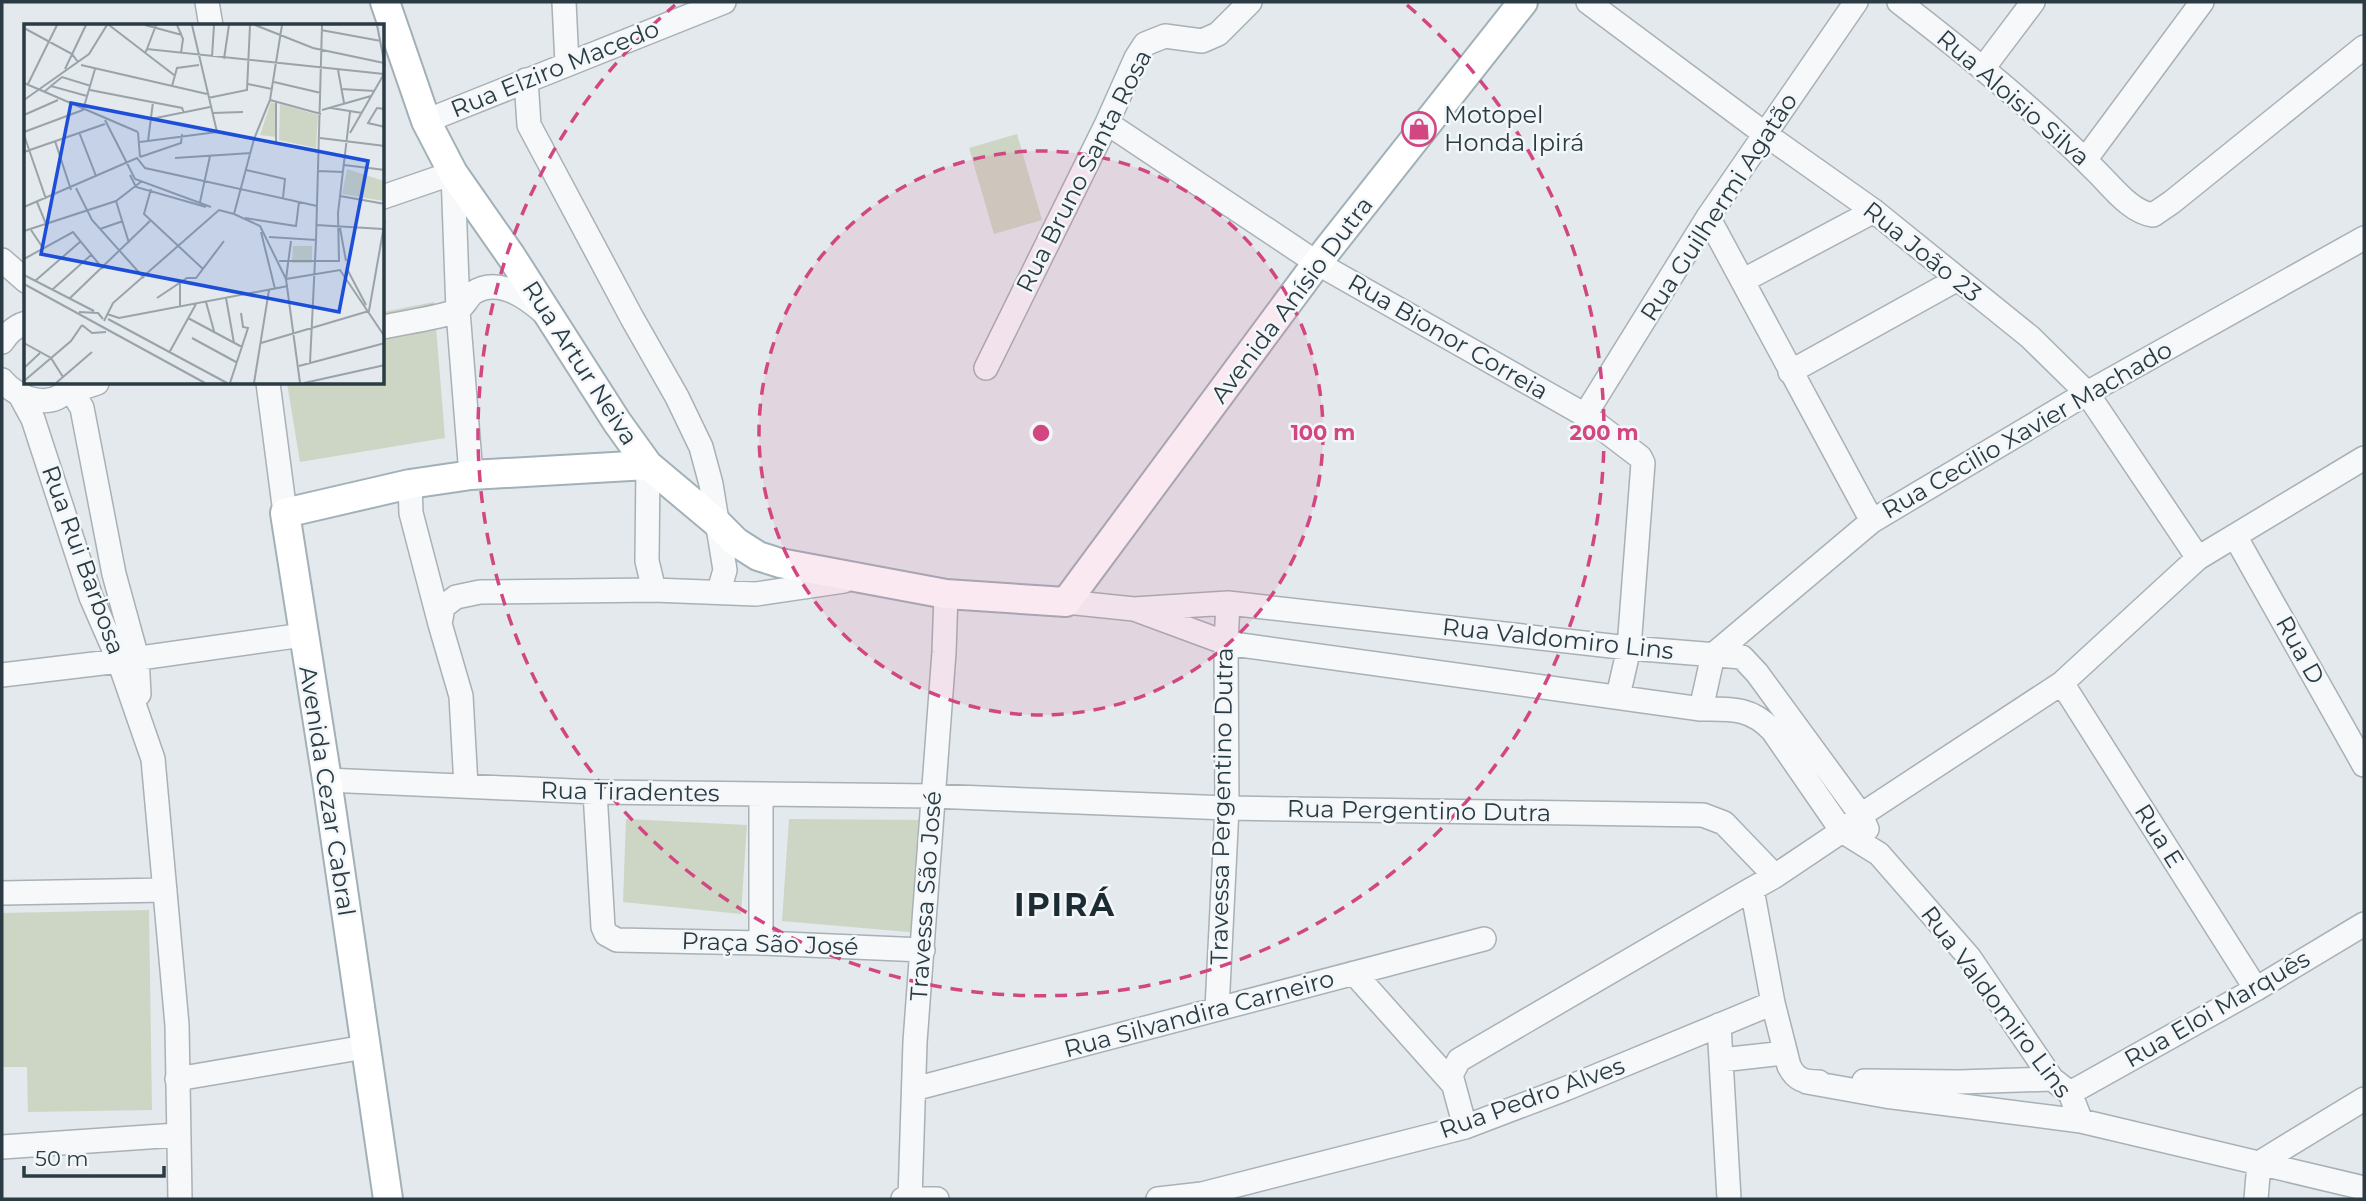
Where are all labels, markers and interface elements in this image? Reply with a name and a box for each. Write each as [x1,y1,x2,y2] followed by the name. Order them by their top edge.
[446,14,663,124] street label: Rua Elziro Macedo
[1931,23,2096,172] street label: Rua Aloisio Silva
[24,24,385,385] inset map
[1010,45,1157,297] street label: Rua Bruno Santa Rosa
[1634,87,1803,326] street label: Rua Guilhermi Agatão
[1444,100,1584,157] place label: Motopel Honda Ipirá
[1400,110,1438,148] shop icon: Motopel Honda Ipirá
[1204,191,1379,409] street label: Avenida Anísio Dutra
[1857,195,1987,308] street label: Rua João 23
[1343,267,1553,406] street label: Rua Bionor Correia
[516,275,644,450] street label: Rua Artur Neiva
[1877,334,2177,525] street label: Rua Cecilio Xavier Machado
[1291,420,1355,445] text: 100 m
[1570,420,1638,445] text: 200 m
[1029,421,1053,445] centre of rings
[36,461,131,658] street label: Rua Rui Barbosa
[2270,610,2331,689] street label: Rua D
[1441,612,1675,665] street label: Rua Valdomiro Lins
[1204,647,1239,965] street label: Travessa Pergentino Dutra
[293,664,362,918] street label: Avenida Cezar Cabral
[540,775,720,808] street label: Rua Tiradentes
[904,790,947,1002] street label: Travessa São José
[1287,794,1551,827] street label: Rua Pergentino Dutra
[2129,798,2190,873] street label: Rua E
[1014,885,1116,924] district label: IPIRÁ
[1915,900,2078,1103] street label: Rua Valdomiro Lins
[681,926,859,961] street label: Praça São José
[2119,944,2315,1073] street label: Rua Eloi Marquês
[1061,963,1337,1064] street label: Rua Silvandira Carneiro
[1435,1051,1628,1144] street label: Rua Pedro Alves
[24,1134,164,1178] scale bar
[35,1146,89,1171] text: 50 m

